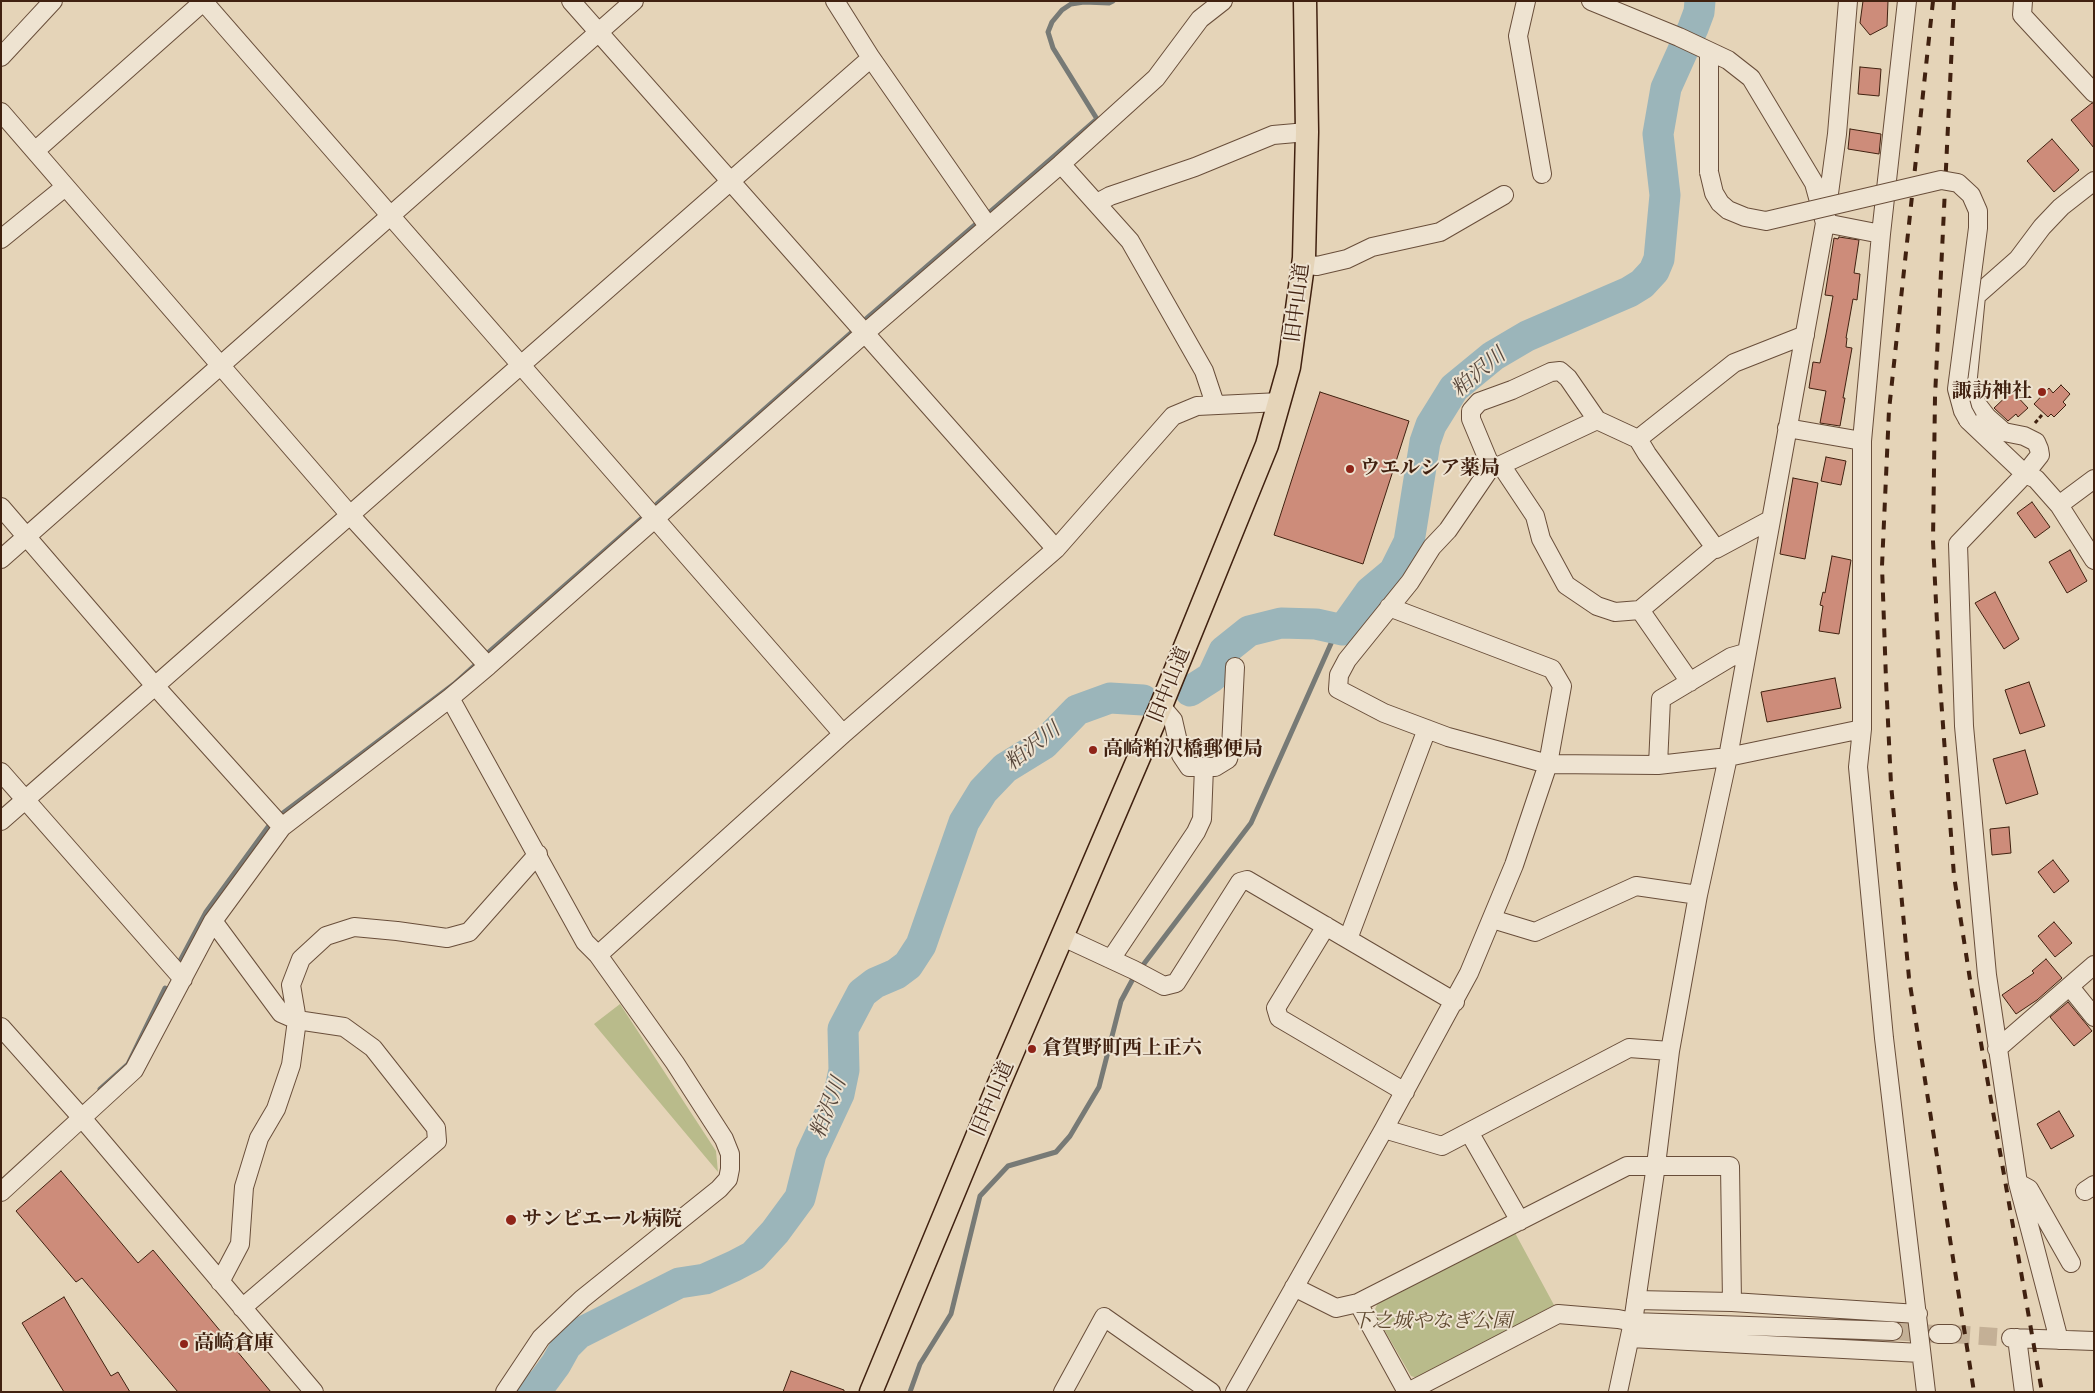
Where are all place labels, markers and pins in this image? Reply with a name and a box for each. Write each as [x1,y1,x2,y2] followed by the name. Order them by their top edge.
[1952,380,2032,404] place label: 諏訪神社
[2036,386,2048,398] marker: 諏訪神社
[1360,457,1500,481] place label: ウエルシア薬局
[1344,463,1356,475] marker: ウエルシア薬局
[1103,738,1263,762] place label: 高崎粕沢橋郵便局
[1087,744,1099,756] marker: 高崎粕沢橋郵便局
[1042,1037,1202,1061] place label: 倉賀野町西上正六
[1026,1043,1038,1055] marker: 倉賀野町西上正六
[522,1208,682,1232] place label: サンピエール病院
[504,1213,518,1227] marker: サンピエール病院
[194,1332,274,1356] place label: 高崎倉庫
[178,1338,190,1350] marker: 高崎倉庫

